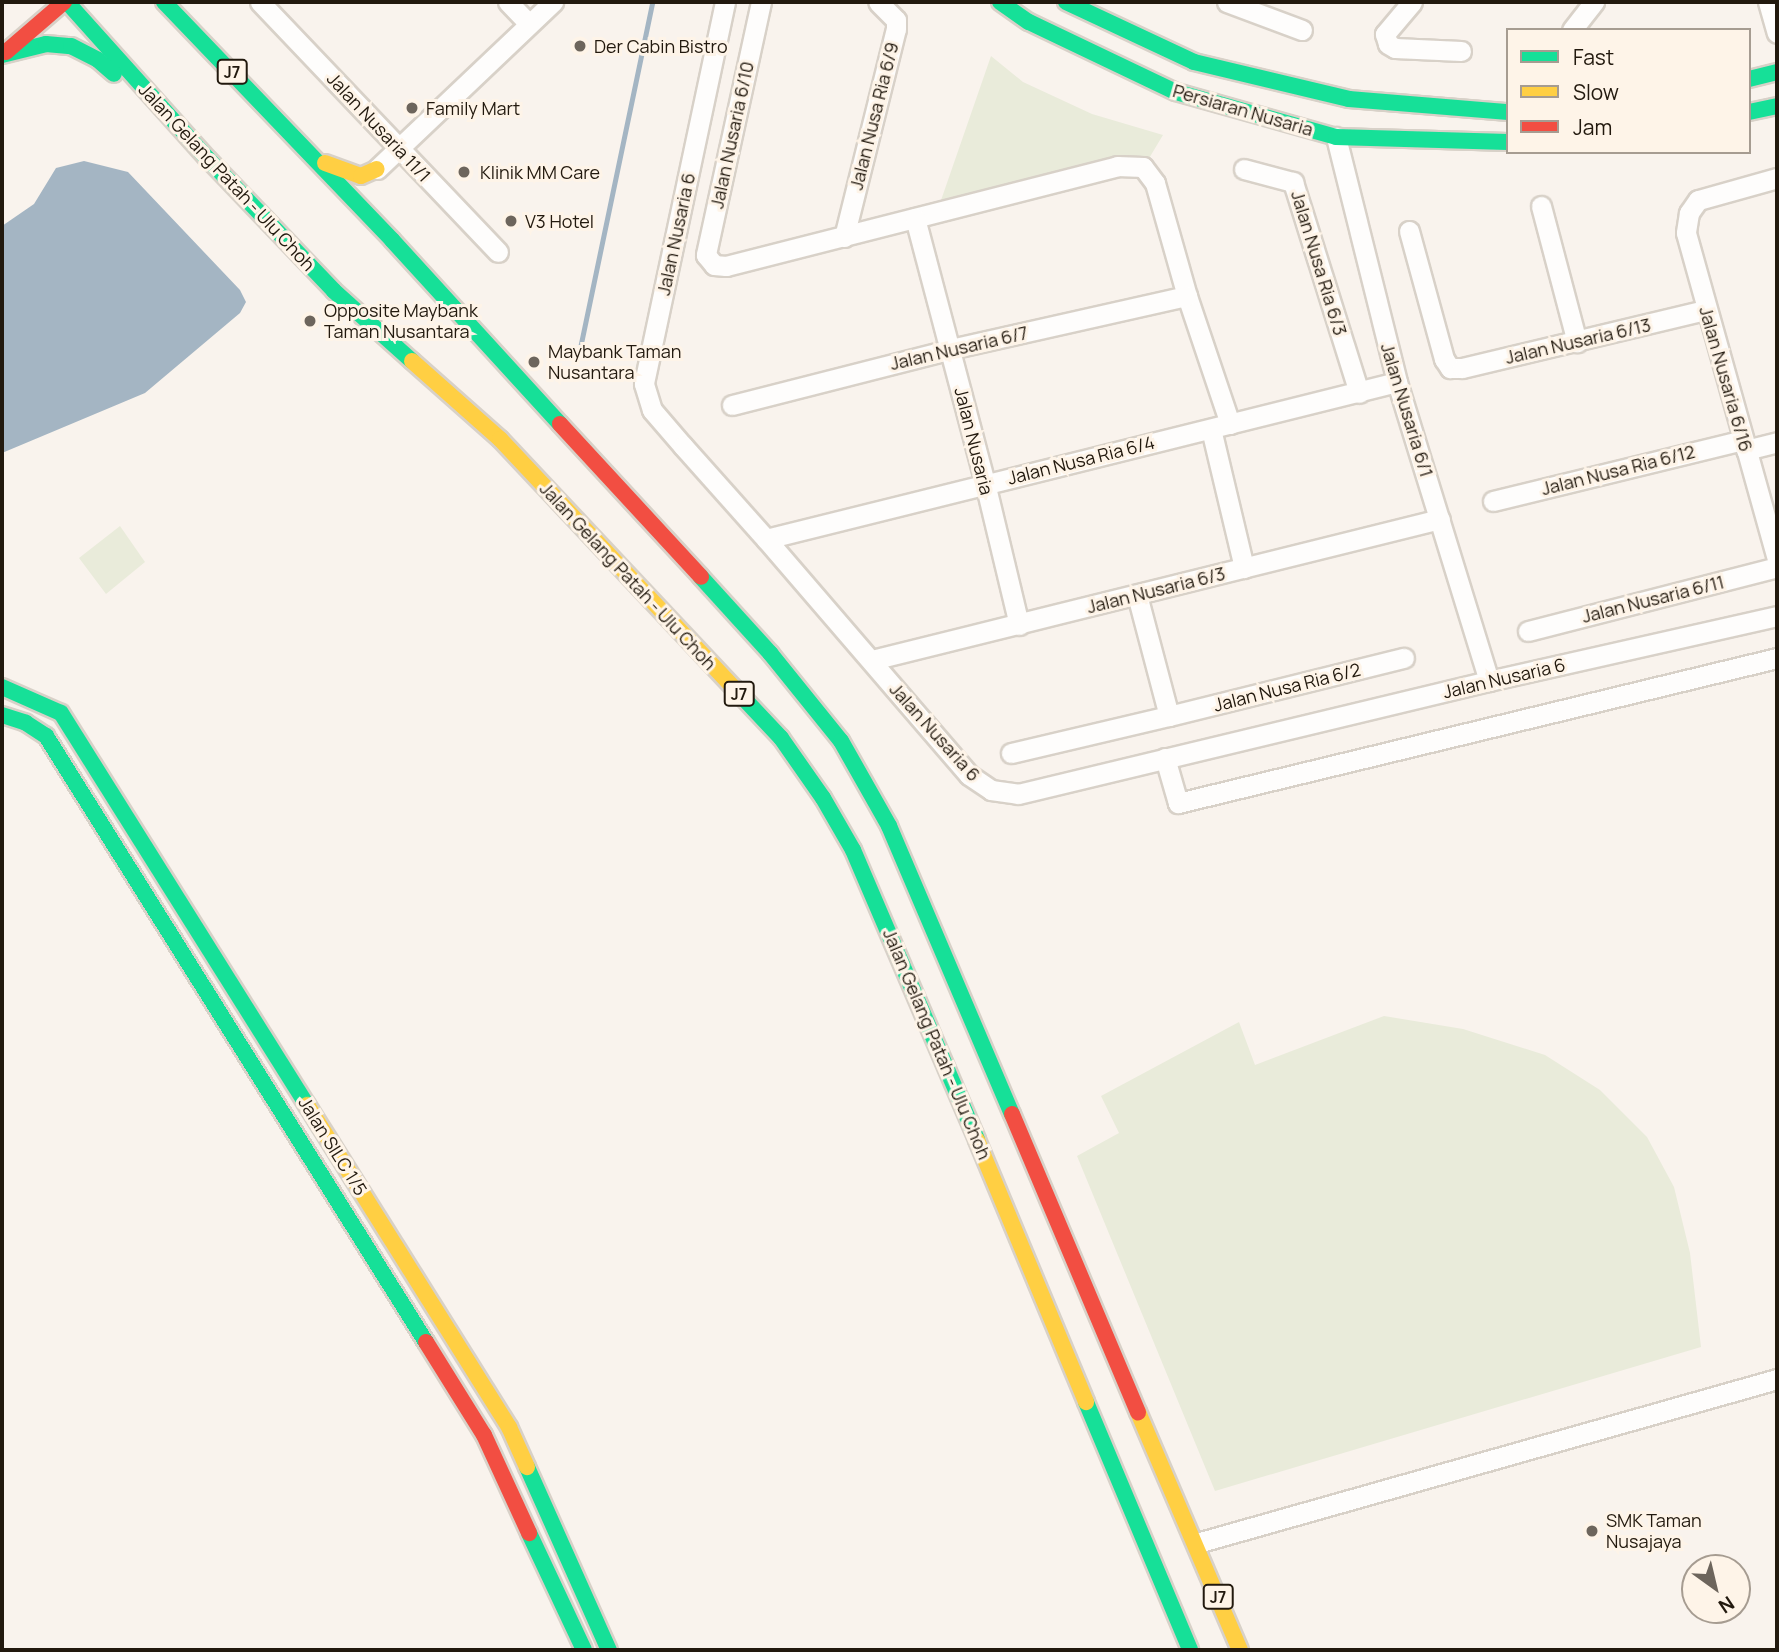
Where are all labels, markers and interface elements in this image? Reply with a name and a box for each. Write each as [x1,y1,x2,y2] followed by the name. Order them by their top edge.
[1506,28,1751,154] legend
[594,35,728,57] place label: Der Cabin Bistro
[572,38,588,54] marker: Der Cabin Bistro
[845,40,903,192] street label: Jalan Nusa Ria 6/9
[1573,43,1614,71] text: Fast
[216,60,248,85] road number: J7
[706,60,758,210] street label: Jalan Nusaria 6/10
[323,68,435,186] street label: Jalan Nusaria 11/1
[1573,78,1619,106] text: Slow
[134,79,320,275] street label: Jalan Gelang Patah - Ulu Choh
[1170,80,1316,140] street label: Persiaran Nusaria
[426,97,520,119] place label: Family Mart
[404,100,420,116] marker: Family Mart
[1573,113,1612,141] text: Jam
[480,161,600,183] place label: Klinik MM Care
[454,162,474,182] marker: Klinik MM Care
[652,171,700,297] street label: Jalan Nusaria 6
[1287,188,1351,338] street label: Jalan Nusa Ria 6/3
[525,210,594,232] place label: V3 Hotel
[503,213,519,229] marker: V3 Hotel
[324,300,478,342] place label: Opposite Maybank Taman Nusantara
[1695,304,1757,454] street label: Jalan Nusaria 6/16
[302,313,318,329] marker: Opposite Maybank Taman Nusantara
[1503,314,1653,368] street label: Jalan Nusaria 6/13
[888,322,1030,374] street label: Jalan Nusaria 6/7
[1376,340,1438,480] street label: Jalan Nusaria 6/1
[548,341,681,384] place label: Maybank Taman Nusantara
[526,354,542,370] marker: Maybank Taman Nusantara
[950,385,998,497] street label: Jalan Nusaria
[1005,431,1157,489] street label: Jalan Nusa Ria 6/4
[1539,440,1697,500] street label: Jalan Nusa Ria 6/12
[535,478,721,674] street label: Jalan Gelang Patah - Ulu Choh
[1085,562,1227,618] street label: Jalan Nusaria 6/3
[1580,571,1726,627] street label: Jalan Nusaria 6/11
[1441,653,1567,703] street label: Jalan Nusaria 6
[1211,658,1363,716] street label: Jalan Nusa Ria 6/2
[885,678,985,786] street label: Jalan Nusaria 6
[723,681,755,706] road number: J7
[879,925,995,1163] street label: Jalan Gelang Patah - Ulu Choh
[294,1093,372,1199] street label: Jalan SILC 1/5
[1606,1510,1702,1552] place label: SMK Taman Nusajaya
[1584,1523,1600,1539] marker: SMK Taman Nusajaya
[1681,1554,1751,1624] north arrow
[1202,1584,1234,1610] road number: J7
[1714,1590,1740,1619] text: N

